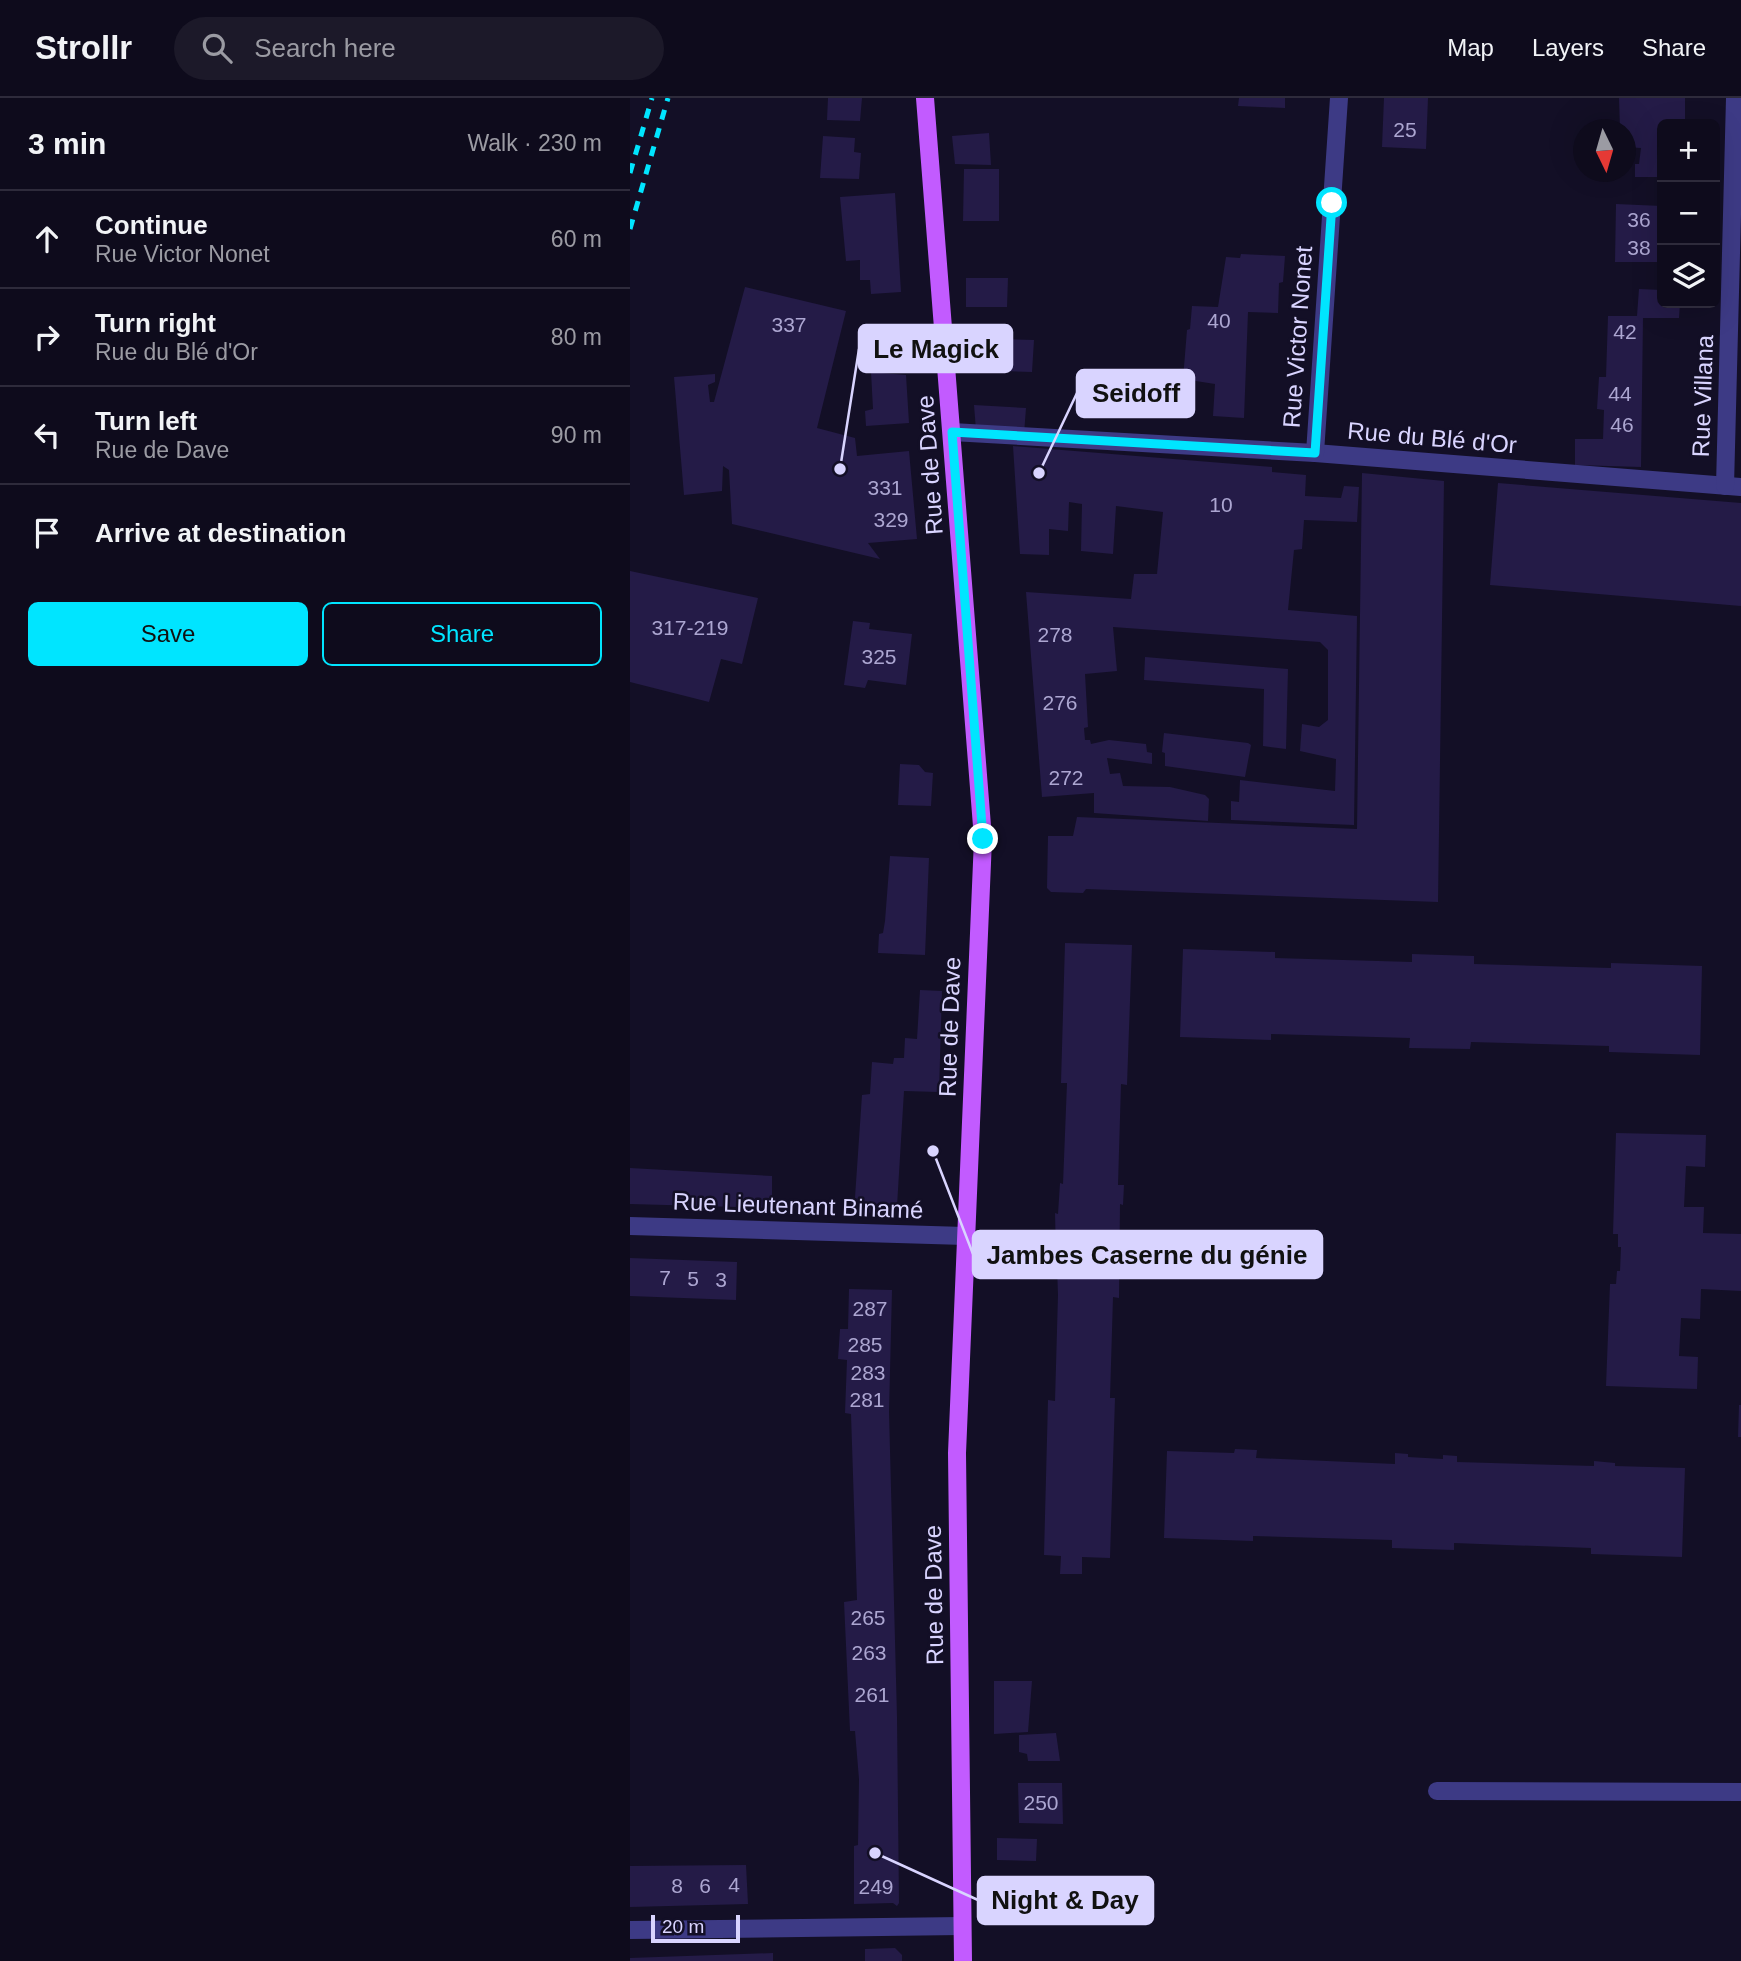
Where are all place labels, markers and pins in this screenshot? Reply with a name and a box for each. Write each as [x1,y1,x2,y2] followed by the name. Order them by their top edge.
[859,325,1012,372] callout: Le Magick
[1077,370,1194,417] callout: Seidoff
[973,1231,1322,1278] callout: Jambes Caserne du génie
[978,1877,1153,1924] callout: Night & Day

